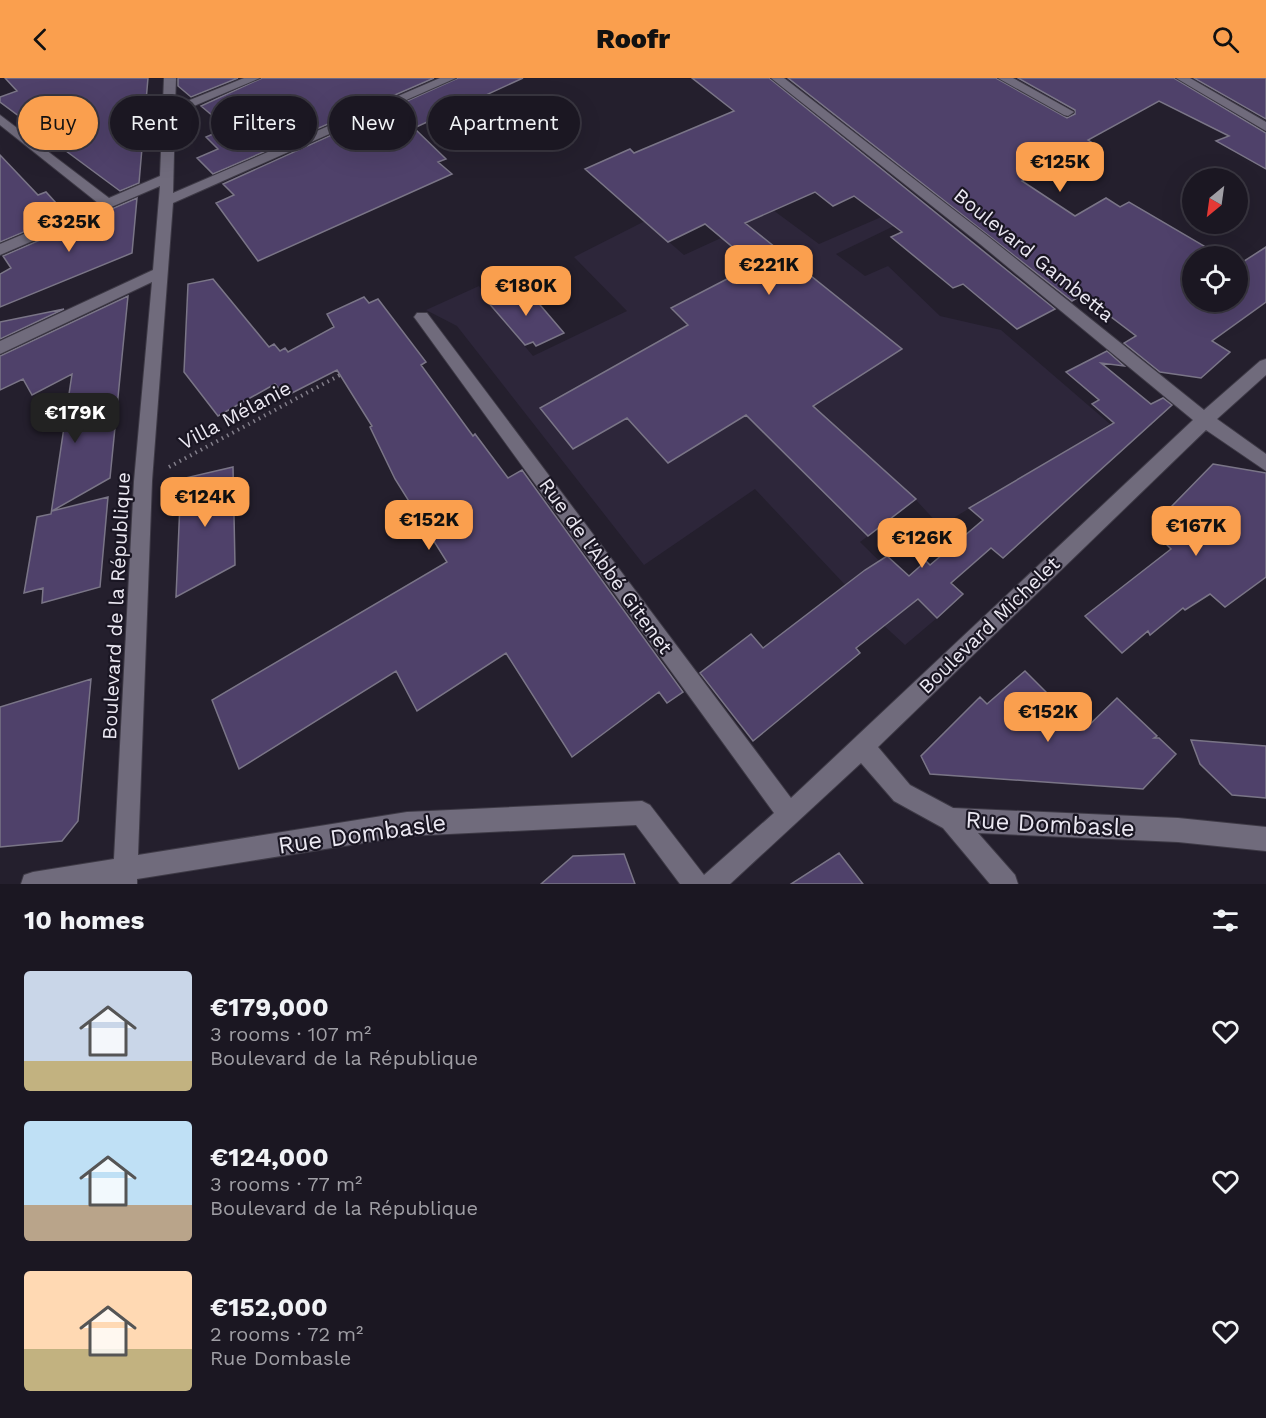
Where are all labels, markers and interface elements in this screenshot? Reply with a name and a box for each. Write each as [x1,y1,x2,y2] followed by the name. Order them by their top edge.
[24,23,57,56] icon: back
[596,23,670,55] text: Roofr
[1209,23,1242,56] icon: search
[18,96,98,150] chip: Buy
[110,96,199,150] chip: Rent
[211,96,317,150] chip: Filters
[329,96,416,150] chip: New
[428,96,580,150] chip: Apartment
[1018,142,1102,193] pin: €125K
[1030,149,1090,173] text: €125K
[1182,168,1248,234] north arrow
[1182,168,1248,312] map controls
[949,183,1119,327] street label: Boulevard Gambetta
[27,202,111,253] pin: €325K
[37,209,101,233] text: €325K
[727,245,811,296] pin: €221K
[1182,246,1248,312] button: locate
[739,252,799,276] text: €221K
[484,266,568,317] pin: €180K
[495,273,557,297] text: €180K
[175,375,295,455] street label: Villa Mélanie
[33,393,117,444] pin: €179K
[45,400,106,424] text: €179K
[97,472,135,740] street label: Boulevard de la République
[534,473,678,659] street label: Rue de l'Abbé Gitenet
[163,477,247,528] pin: €124K
[174,484,236,508] text: €124K
[387,500,471,551] pin: €152K
[1154,506,1238,557] pin: €167K
[399,507,459,531] text: €152K
[1166,513,1226,537] text: €167K
[880,518,964,569] pin: €126K
[892,525,952,549] text: €126K
[914,551,1065,698] street label: Boulevard Michelet
[1006,692,1090,743] pin: €152K
[1018,699,1078,723] text: €152K
[965,806,1135,842] street label: Rue Dombasle
[276,808,448,860] street label: Rue Dombasle
[1209,904,1242,937] icon: filters
[24,905,144,935] text: 10 homes
[210,992,329,1022] text: €179,000
[72,995,144,1067] icon: home
[1209,1015,1242,1048] icon: heart
[210,1022,371,1046] text: 3 rooms · 107 m²
[210,1046,478,1070] text: Boulevard de la République
[210,1142,329,1172] text: €124,000
[72,1145,144,1217] icon: home
[1209,1165,1242,1198] icon: heart
[210,1172,362,1196] text: 3 rooms · 77 m²
[210,1196,478,1220] text: Boulevard de la République
[210,1292,328,1322] text: €152,000
[72,1295,144,1367] icon: home
[1209,1315,1242,1348] icon: heart
[210,1322,363,1346] text: 2 rooms · 72 m²
[210,1346,351,1370] text: Rue Dombasle

